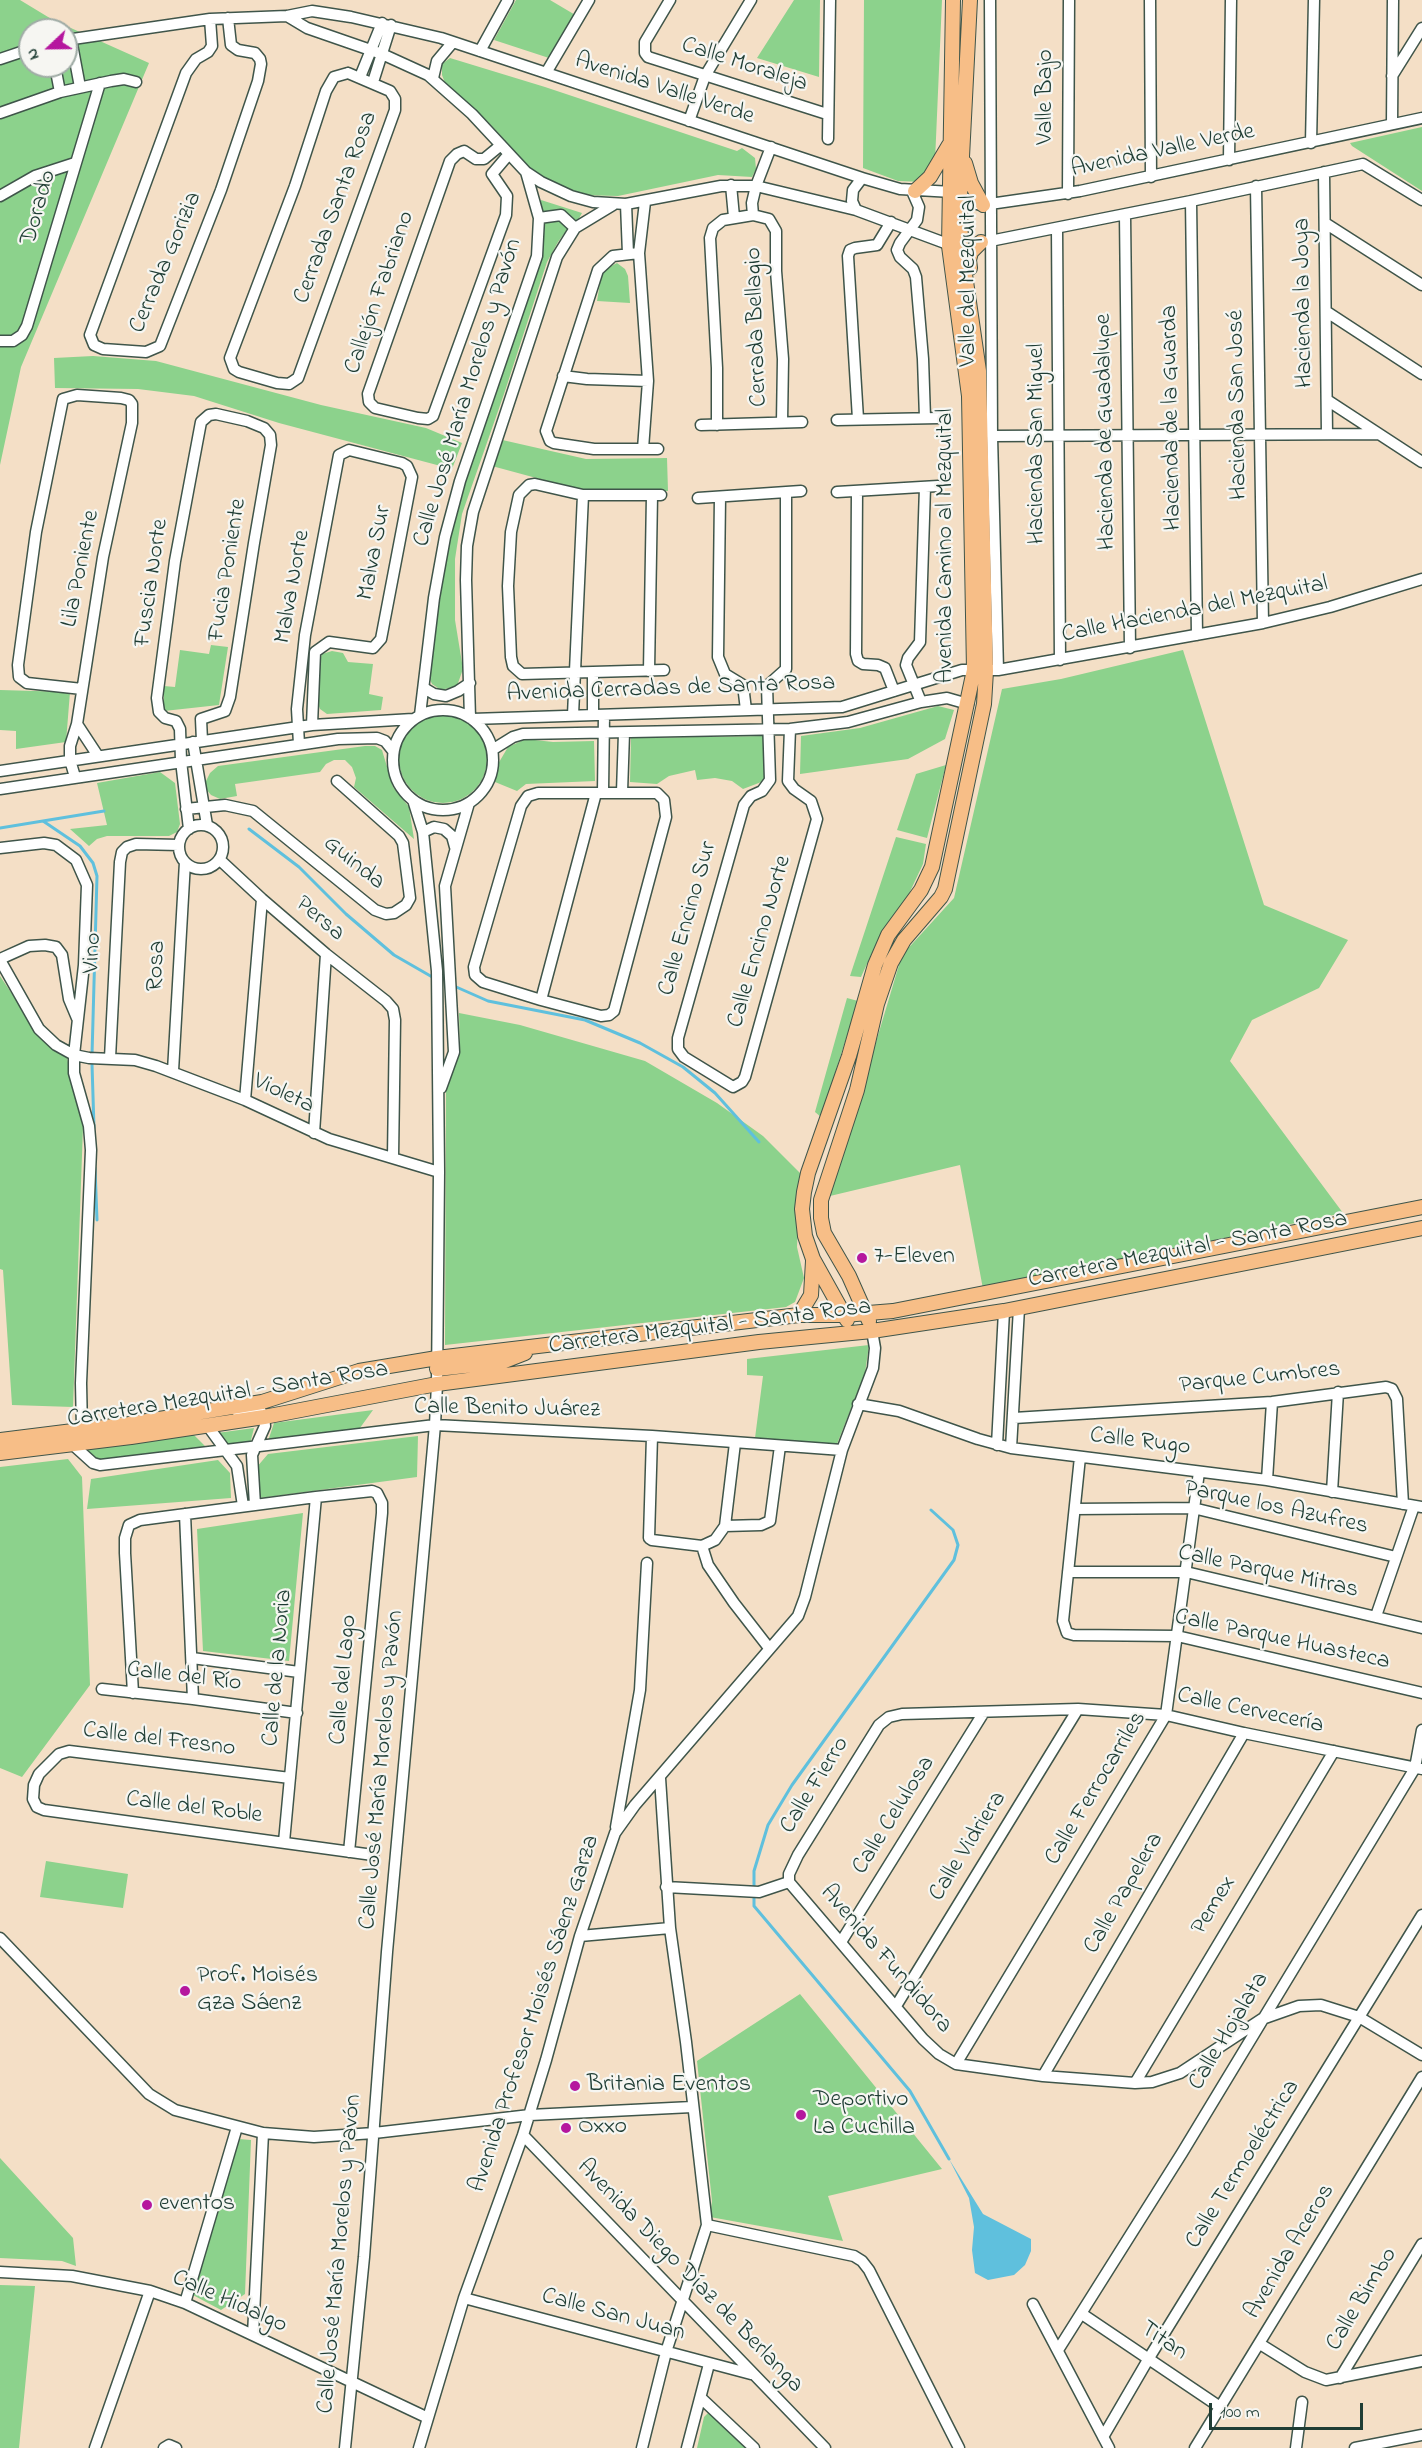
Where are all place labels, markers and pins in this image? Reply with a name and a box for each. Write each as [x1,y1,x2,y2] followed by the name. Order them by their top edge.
[874,1244,955,1272] place label: 7-Eleven
[855,1251,869,1265] marker: 7-Eleven
[197,1963,318,2019] place label: Prof. Moisés Gza Sáenz
[178,1984,192,1998] marker: Prof. Moisés Gza Sáenz
[587,2072,751,2100] place label: Britania Eventos
[568,2079,582,2093] marker: Britania Eventos
[813,2087,915,2143] place label: Deportivo La Cuchilla
[794,2108,808,2122] marker: Deportivo La Cuchilla
[578,2114,627,2142] place label: Oxxo
[559,2121,573,2135] marker: Oxxo
[159,2191,235,2219] place label: eventos
[140,2198,154,2212] marker: eventos

